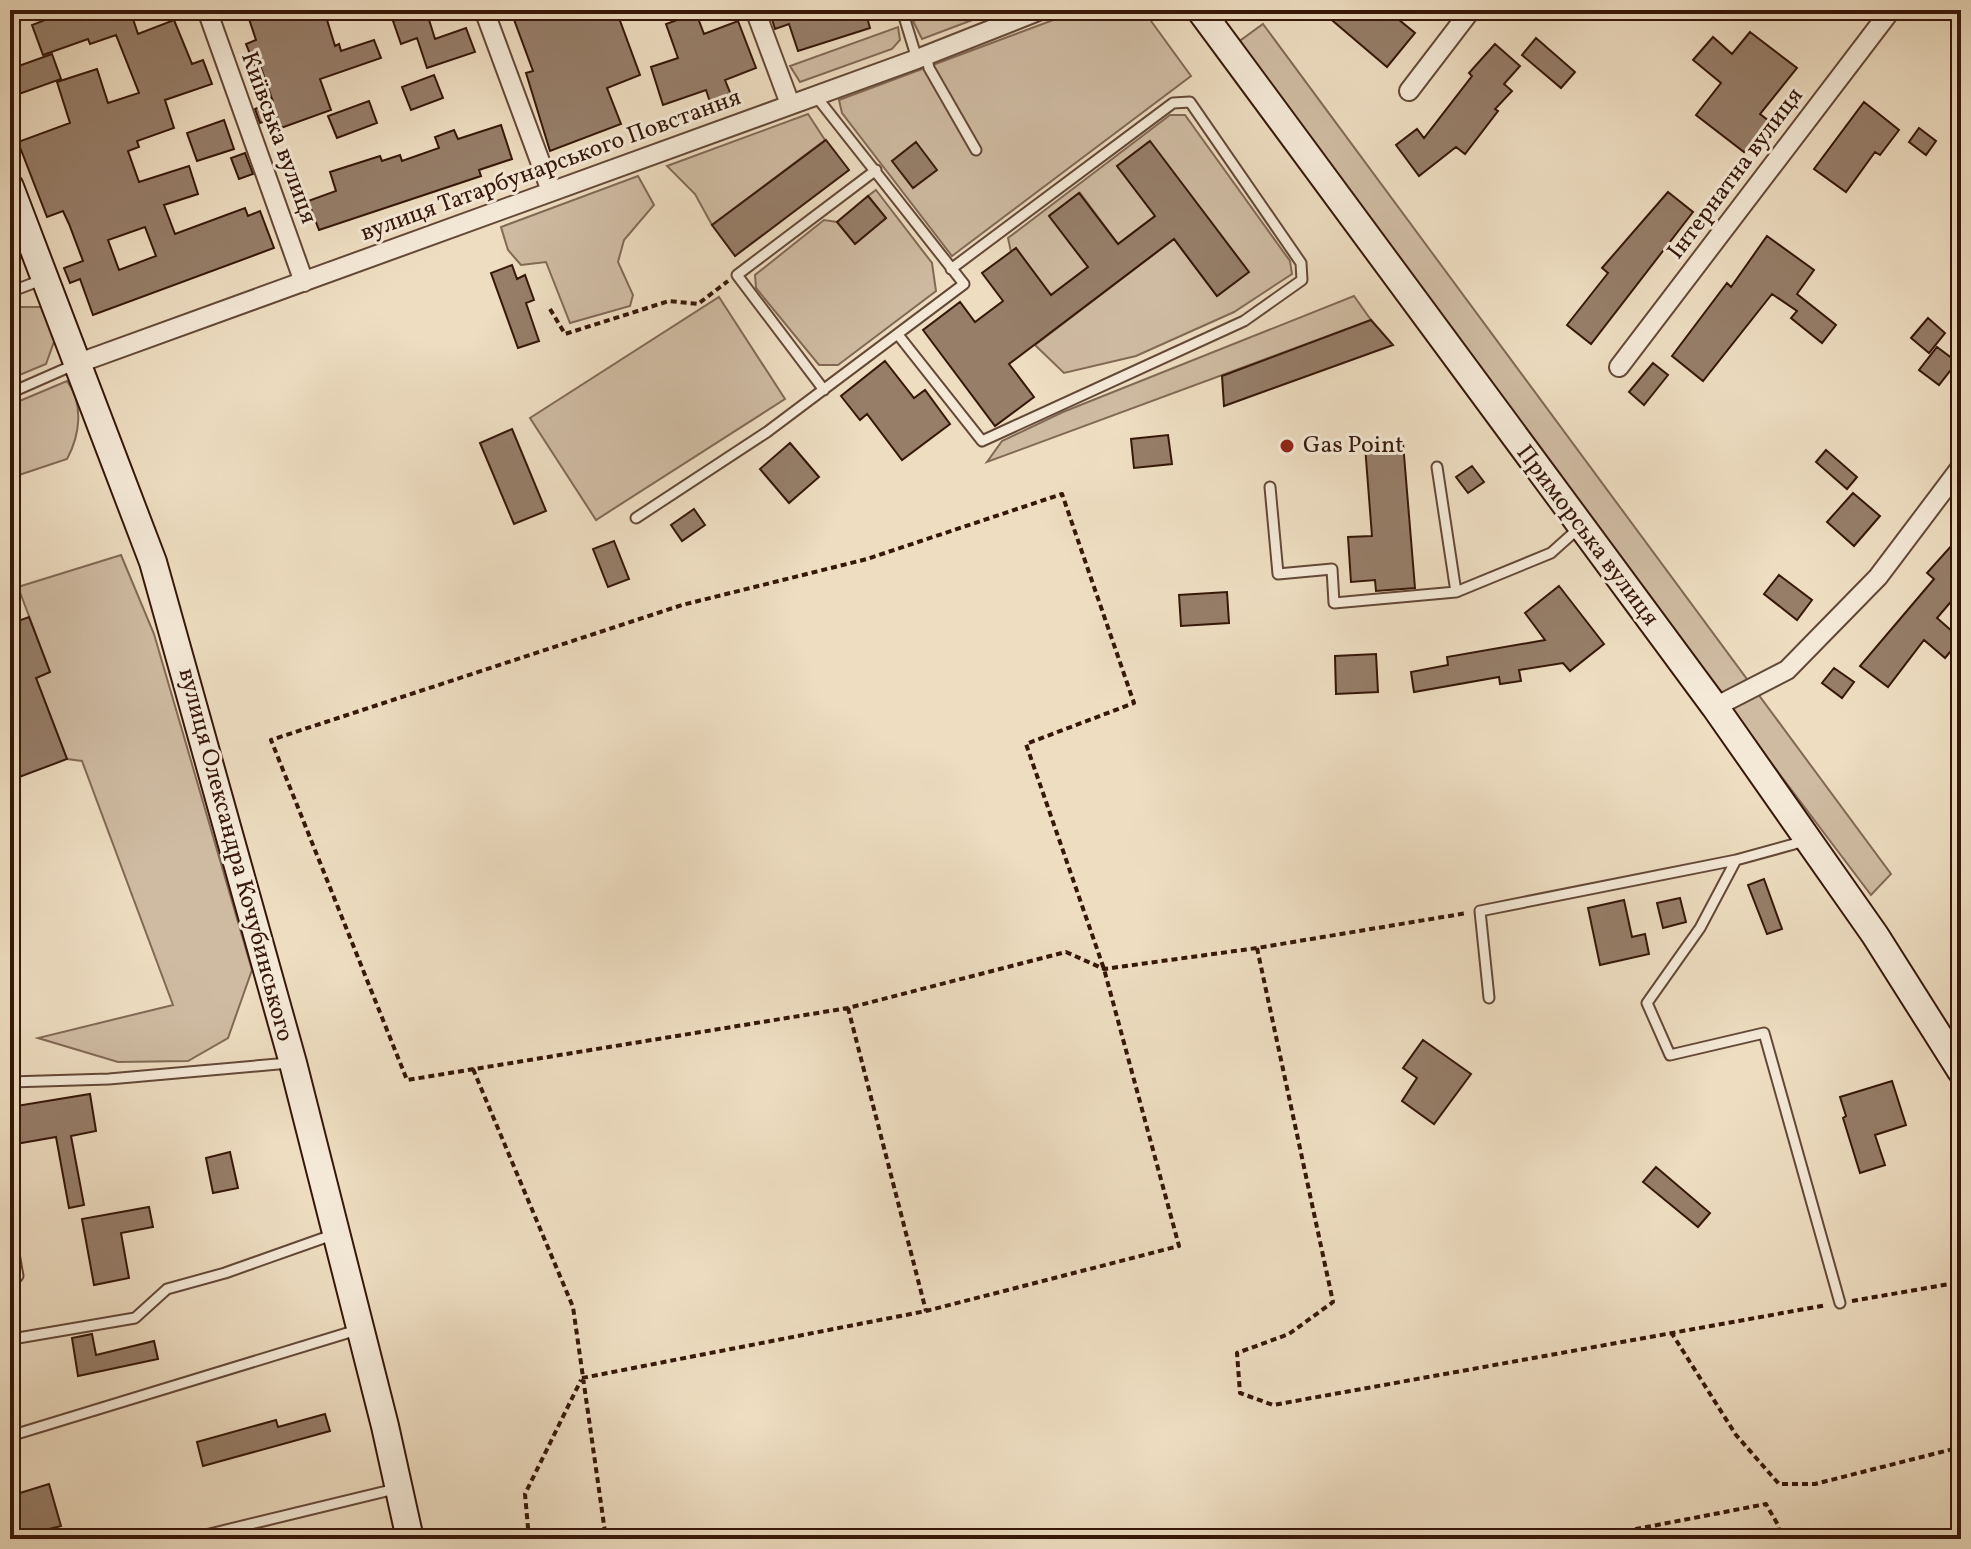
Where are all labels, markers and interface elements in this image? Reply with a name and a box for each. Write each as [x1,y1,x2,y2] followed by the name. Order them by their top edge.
[231,47,325,229] street label: Київська вулиця
[356,81,746,251] street label: вулиця Татарбунарського Повстання
[1660,81,1812,267] street label: Інтернатна вулиця
[1303,429,1404,463] place label: Gas Point
[1278,437,1296,455] marker: Gas Point
[1507,438,1667,634] street label: Приморська вулиця
[169,664,301,1046] street label: вулиця Олександра Кочубинського

